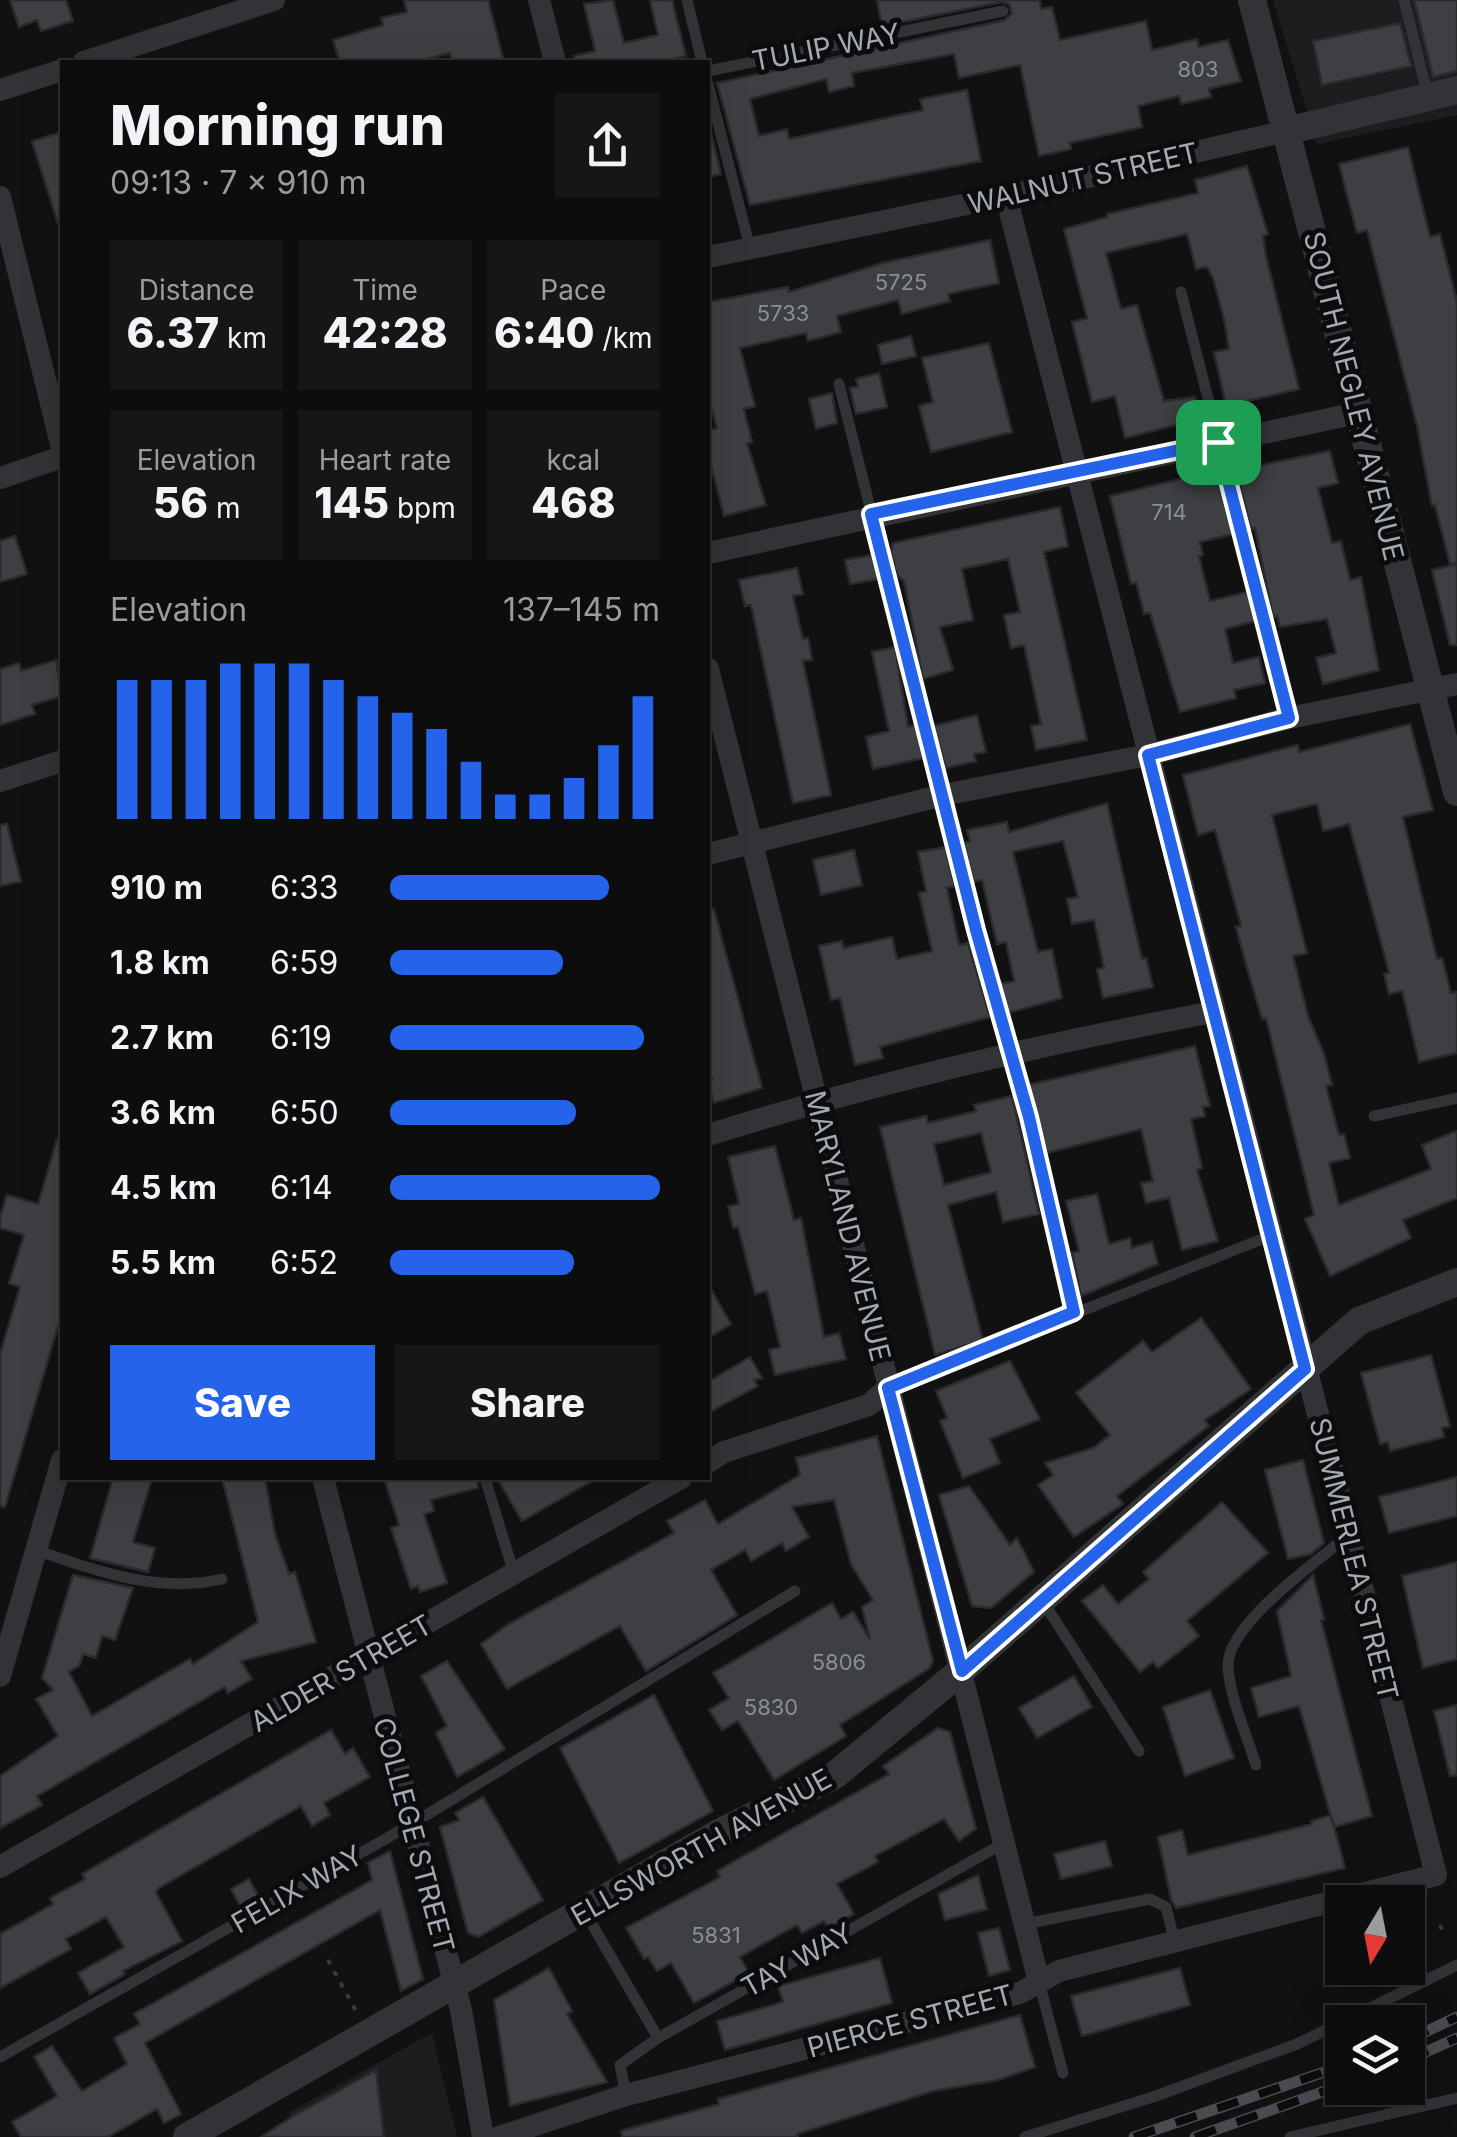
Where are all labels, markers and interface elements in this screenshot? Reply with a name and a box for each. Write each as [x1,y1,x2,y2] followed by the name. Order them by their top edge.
[749,16,903,78] street label: TULIP WAY
[1177,56,1219,82] house number: 803
[110,92,445,158] text: Morning run
[555,93,660,198] button: share
[965,135,1201,221] street label: WALNUT STREET
[110,163,367,202] text: 09:13 · 7 × 910 m
[1297,228,1411,564] street label: SOUTH NEGLEY AVENUE
[875,269,927,295] house number: 5725
[139,273,254,307] text: Distance
[352,273,418,307] text: Time
[540,273,606,307] text: Pace
[757,300,809,326] house number: 5733
[126,307,219,358] text: 6.37
[322,307,448,358] text: 42:28
[494,307,595,358] text: 6:40
[219,321,267,355] text: km
[595,321,653,355] text: /km
[1176,400,1261,485] pin
[1191,415,1246,470] icon: arrive
[137,443,257,477] text: Elevation
[319,443,451,477] text: Heart rate
[547,443,600,477] text: kcal
[153,477,208,528] text: 56
[314,477,389,528] text: 145
[531,477,616,528] text: 468
[208,491,240,525] text: m
[389,491,456,525] text: bpm
[1151,499,1187,525] house number: 714
[110,590,247,629] text: Elevation
[503,590,660,629] text: 137–145 m
[110,868,203,907] text: 910 m
[270,868,339,907] text: 6:33
[110,943,210,982] text: 1.8 km
[270,943,338,982] text: 6:59
[110,1018,214,1057] text: 2.7 km
[270,1018,332,1057] text: 6:19
[798,1087,898,1365] street label: MARYLAND AVENUE
[110,1093,216,1132] text: 3.6 km
[270,1093,339,1132] text: 6:50
[110,1168,217,1207] text: 4.5 km
[270,1168,333,1207] text: 6:14
[110,1243,216,1282] text: 5.5 km
[270,1243,338,1282] text: 6:52
[110,1345,375,1460] button: Save
[395,1345,660,1460] button: Share
[1302,1414,1406,1704] street label: SUMMERLEA STREET
[244,1607,438,1739] street label: ALDER STREET
[812,1649,866,1675] house number: 5806
[744,1694,798,1720] house number: 5830
[366,1714,462,1956] street label: COLLEGE STREET
[565,1761,837,1933] street label: ELLSWORTH AVENUE
[225,1838,369,1940] street label: FELIX WAY
[1325,1885,1425,1985] north arrow
[1325,1885,1425,2105] map controls
[735,1916,859,2004] street label: TAY WAY
[691,1922,741,1948] house number: 5831
[804,1977,1016,2065] street label: PIERCE STREET
[1325,2005,1425,2105] button: layers

